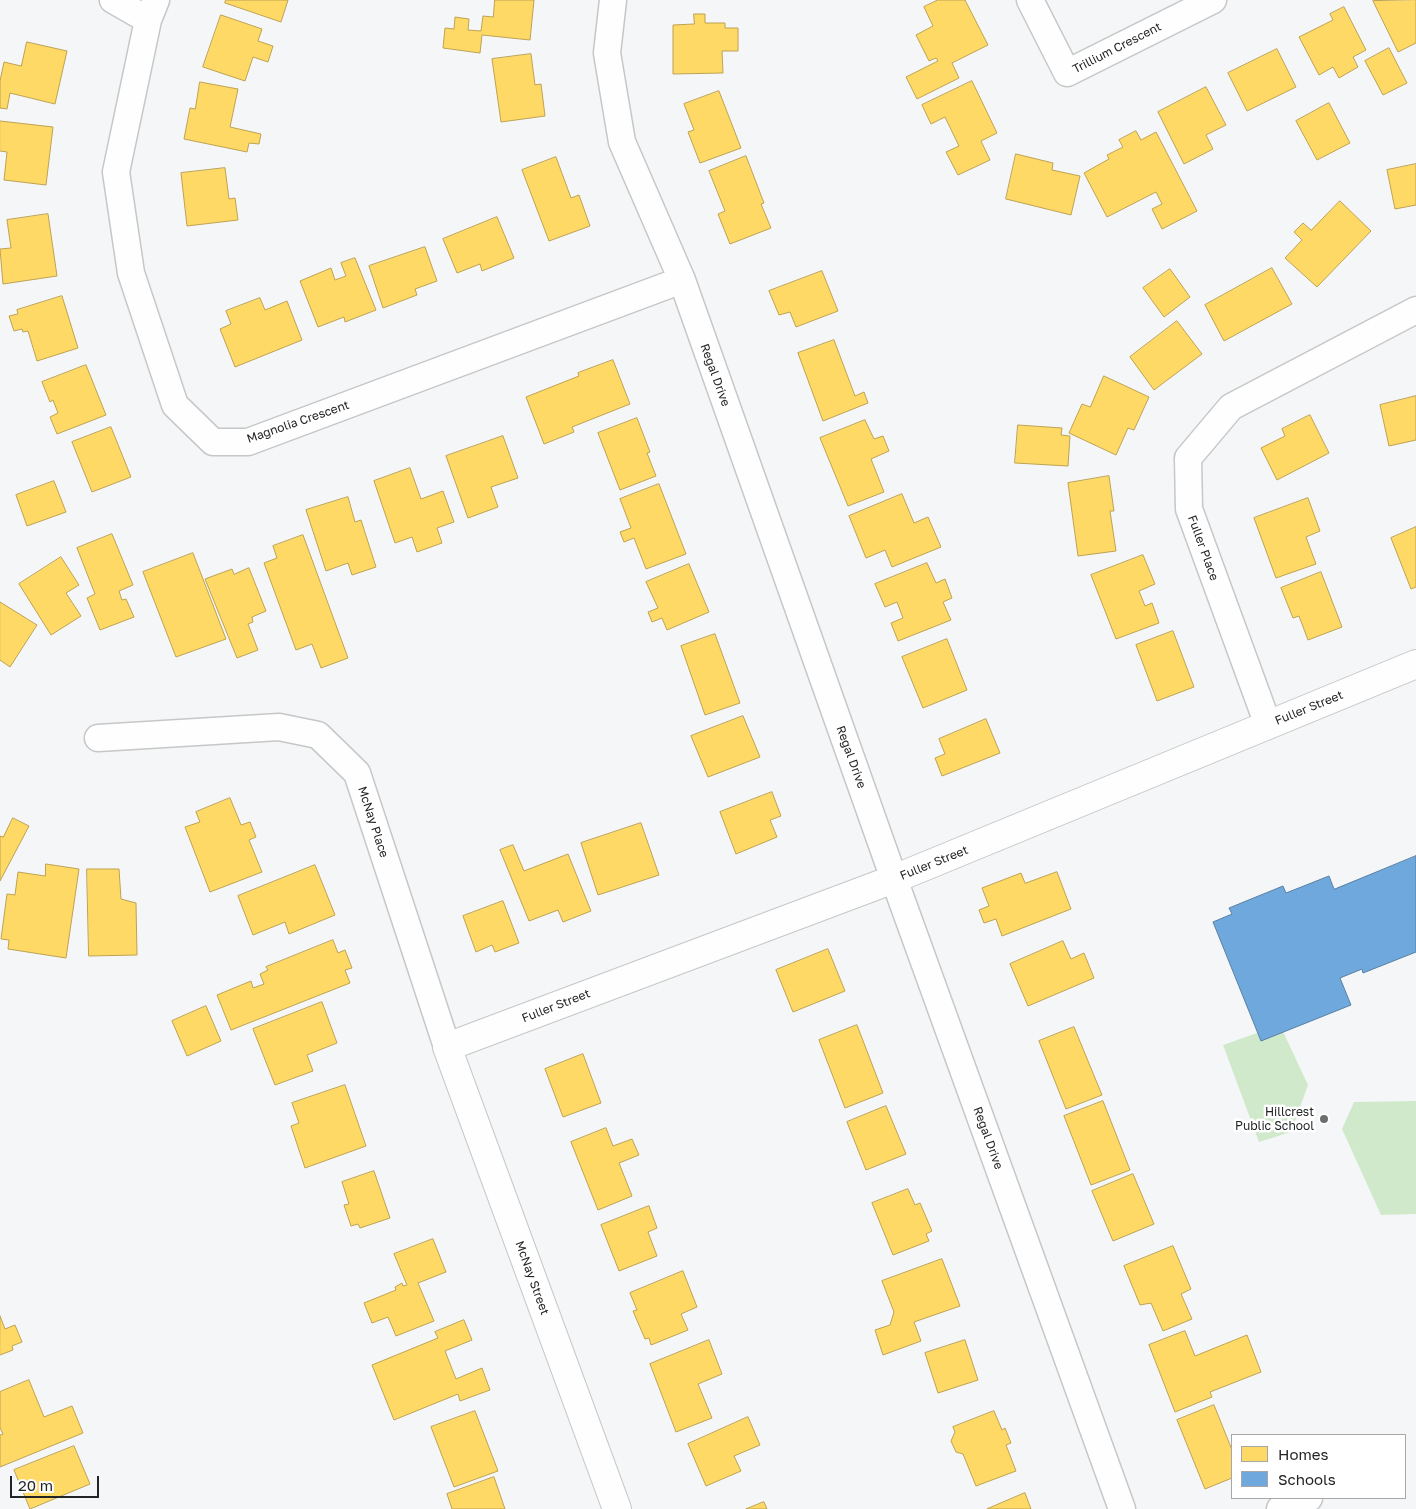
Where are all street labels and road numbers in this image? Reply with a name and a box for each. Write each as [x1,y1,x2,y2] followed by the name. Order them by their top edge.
[1070,19,1164,77] street label: Trillium Crescent
[697,342,733,408] street label: Regal Drive
[245,398,351,446] street label: Magnolia Crescent
[1185,513,1221,583] street label: Fuller Place
[1273,688,1345,728] street label: Fuller Street
[833,724,869,790] street label: Regal Drive
[355,784,391,860] street label: McNay Place
[898,843,970,883] street label: Fuller Street
[520,986,592,1026] street label: Fuller Street
[970,1105,1006,1171] street label: Regal Drive
[512,1239,552,1317] street label: McNay Street

